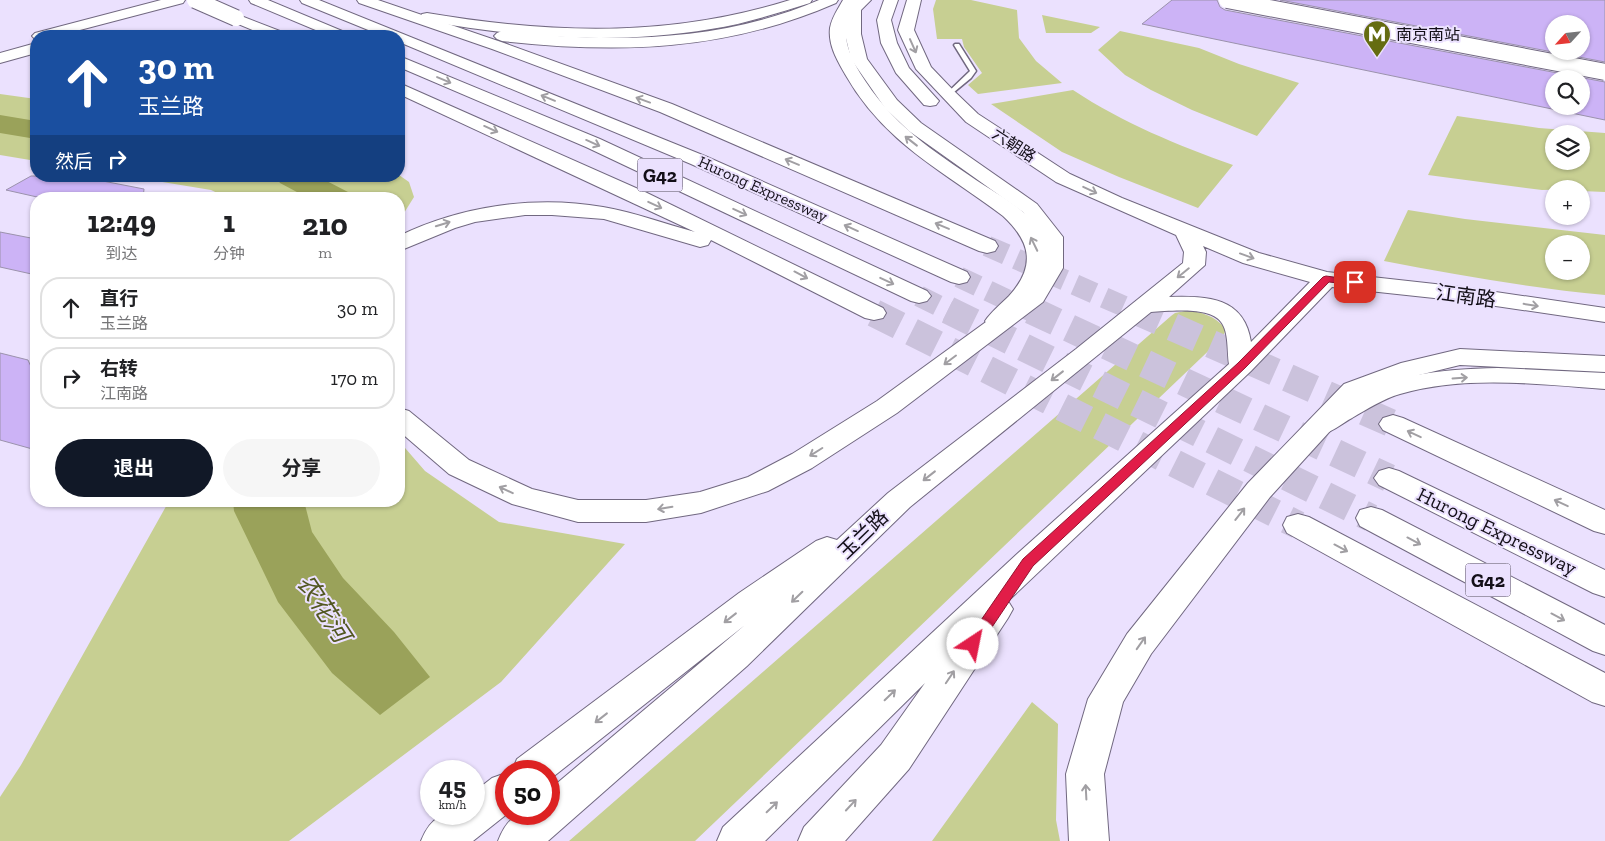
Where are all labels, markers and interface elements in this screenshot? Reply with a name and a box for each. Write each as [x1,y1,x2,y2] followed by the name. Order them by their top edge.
[1545,15,1590,60] north arrow
[1545,15,1590,280] map controls
[1362,19,1392,58] metro station icon: 南京南站
[1396,25,1460,44] place label: 南京南站
[909,38,919,53] one-way arrow
[138,46,214,88] text: 30 m
[55,50,120,115] icon: ahead
[1545,70,1590,115] button: search
[436,75,451,85] one-way arrow
[138,93,204,120] text: 玉兰路
[541,93,556,102] one-way arrow
[635,94,650,103] one-way arrow
[989,124,1039,166] street label: 六朝路
[483,125,498,135] one-way arrow
[1545,125,1590,170] button: layers
[904,136,918,146] one-way arrow
[585,139,600,149] one-way arrow
[103,145,131,173] icon: right
[55,150,93,173] text: 然后
[695,152,831,226] street label: Hurong Expressway
[785,157,800,166] one-way arrow
[638,158,682,192] road number: G42
[1545,180,1590,225] button: +
[1082,186,1097,196] one-way arrow
[647,200,662,210] one-way arrow
[87,204,156,240] text: 12:49
[223,204,235,240] text: 1
[302,207,348,243] text: 210
[732,208,747,218] one-way arrow
[435,219,451,229] one-way arrow
[935,221,950,231] one-way arrow
[844,223,859,233] one-way arrow
[1545,235,1590,280] button: −
[1029,237,1038,252] one-way arrow
[318,243,332,262] text: m
[106,244,138,263] text: 到达
[213,244,245,263] text: 分钟
[1238,252,1254,261] one-way arrow
[1334,261,1376,303] pin
[1177,268,1190,279] one-way arrow
[1341,268,1369,296] icon: arrive
[793,271,808,280] one-way arrow
[879,277,894,287] one-way arrow
[1435,280,1497,312] street label: 江南路
[100,287,138,310] text: 直行
[57,294,85,322] icon: ahead
[337,297,378,320] text: 30 m
[1523,300,1539,310] one-way arrow
[100,314,148,333] text: 玉兰路
[943,355,957,365] one-way arrow
[100,357,138,380] text: 右转
[57,364,85,392] icon: right
[330,367,378,390] text: 170 m
[1050,371,1064,381] one-way arrow
[1452,373,1468,383] one-way arrow
[100,384,148,403] text: 江南路
[1407,428,1422,438] one-way arrow
[55,439,213,497] button: 退出
[223,439,380,497] button: 分享
[809,447,823,457] one-way arrow
[922,471,936,481] one-way arrow
[1413,482,1581,580] street label: Hurong Expressway
[499,484,514,494] one-way arrow
[1554,497,1569,507] one-way arrow
[657,503,673,513] one-way arrow
[833,505,893,563] street label: 玉兰路
[1235,508,1246,521] one-way arrow
[1407,536,1422,546] one-way arrow
[1333,543,1348,553] one-way arrow
[1466,564,1510,596] road number: G42
[291,568,359,651] water label: 农花河
[790,591,803,603] one-way arrow
[724,613,737,624] one-way arrow
[1550,613,1565,622] one-way arrow
[946,617,998,669] position arrow
[1136,636,1146,650] one-way arrow
[945,670,955,684] one-way arrow
[883,689,896,701] one-way arrow
[595,712,608,723] one-way arrow
[495,760,560,825] speed limit sign: 50
[439,771,466,801] text: 45
[1082,785,1091,801] one-way arrow
[439,798,466,812] text: km/h
[845,799,857,812] one-way arrow
[766,801,779,813] one-way arrow

